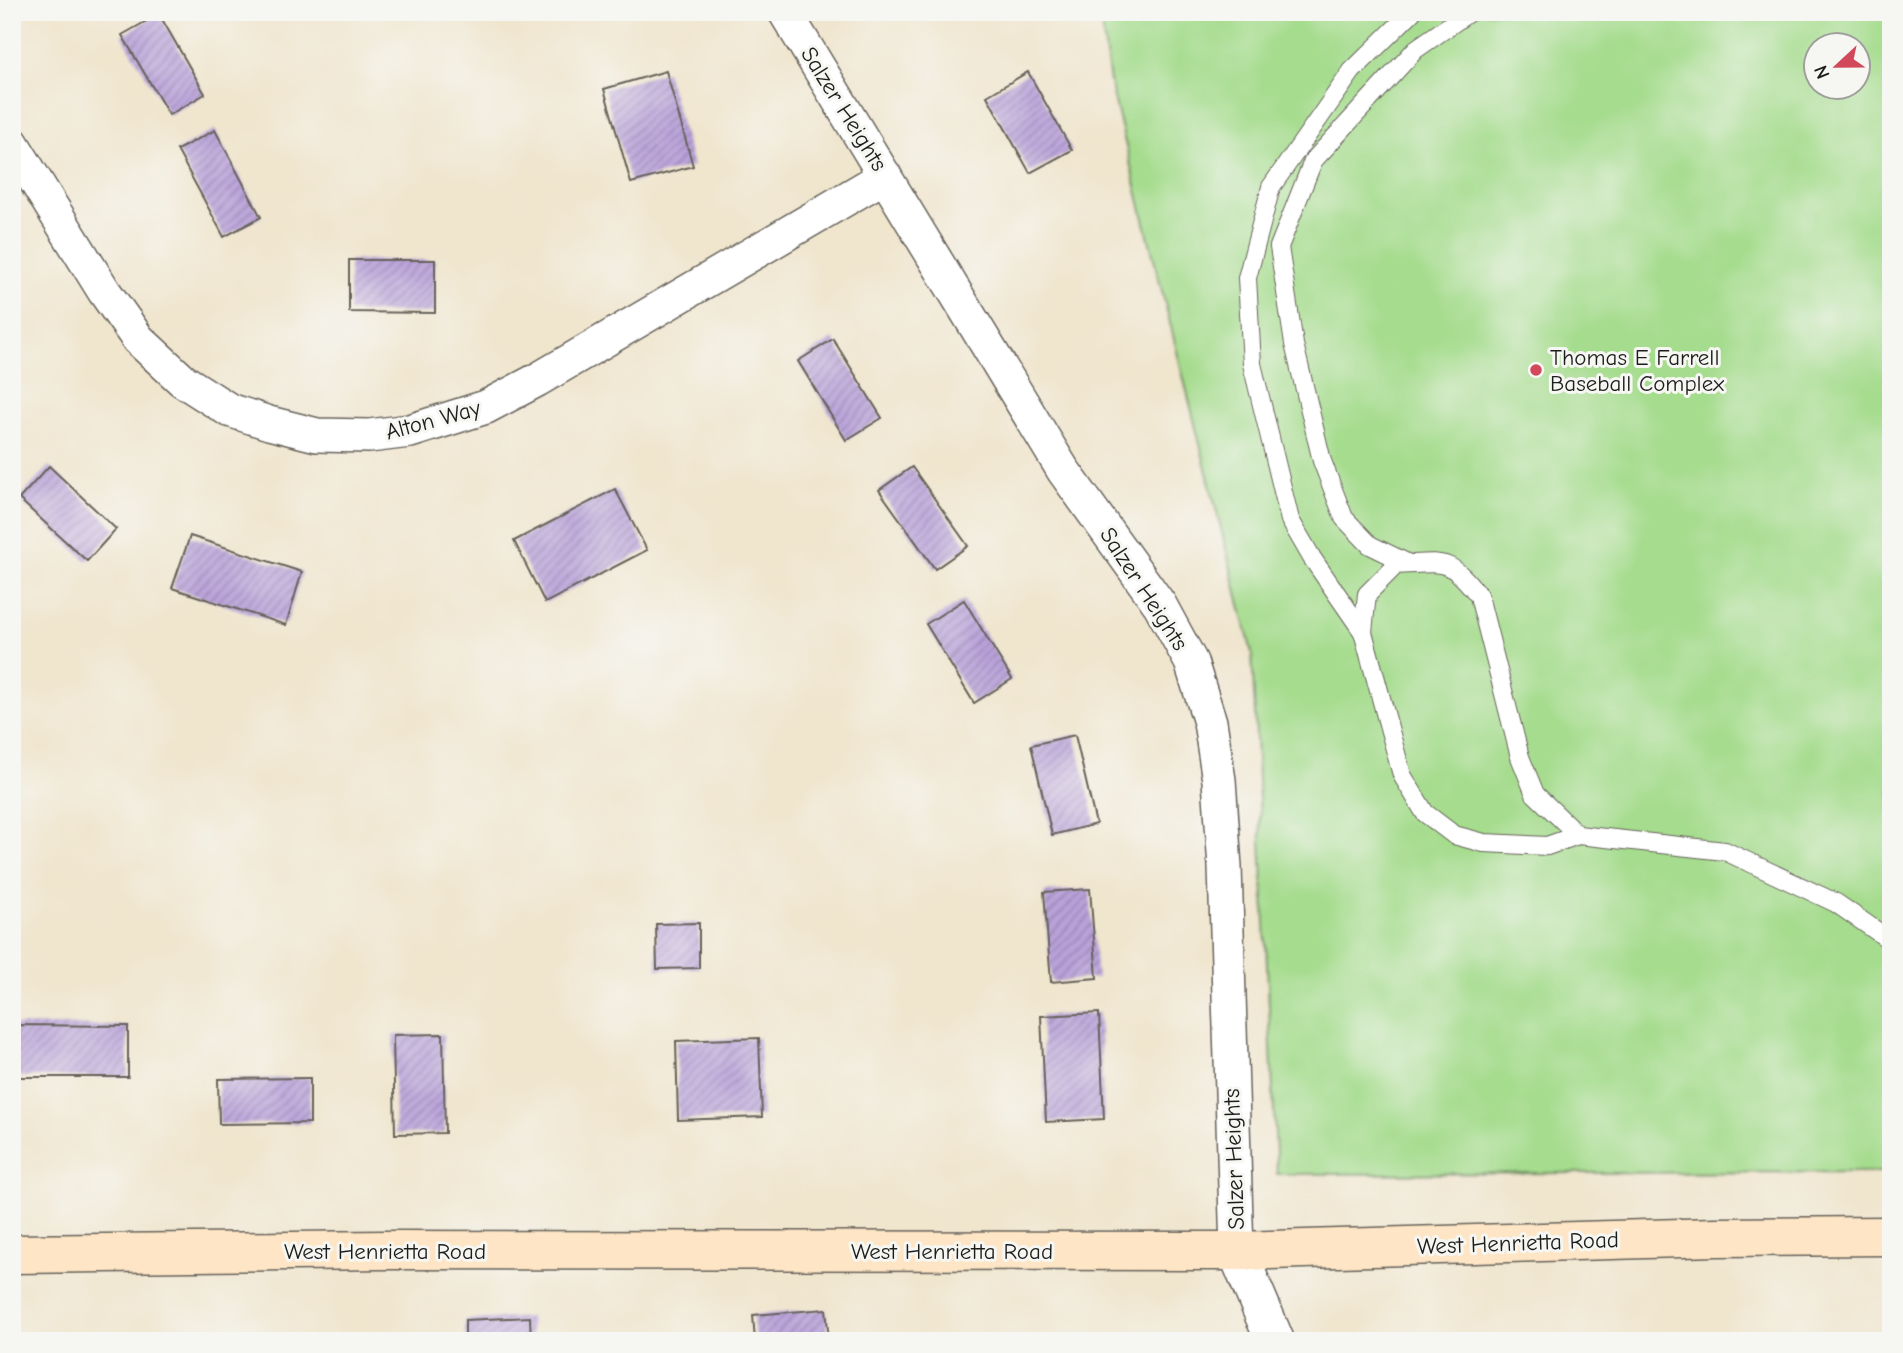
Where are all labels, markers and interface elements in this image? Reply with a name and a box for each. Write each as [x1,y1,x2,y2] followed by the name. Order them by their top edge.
[1801,32,1871,102] north arrow
[795,42,893,176] street label: Salzer Heights
[1810,62,1835,82] text: N
[1550,344,1724,397] place label: Thomas E Farrell Baseball Complex
[1528,362,1544,378] marker: Thomas E Farrell Baseball Complex
[382,394,484,446] street label: Alton Way
[1094,522,1194,656] street label: Salzer Heights
[1218,1088,1250,1230] street label: Salzer Heights
[1417,1226,1619,1260] street label: West Henrietta Road
[284,1238,486,1265] street label: West Henrietta Road
[851,1238,1053,1265] street label: West Henrietta Road

